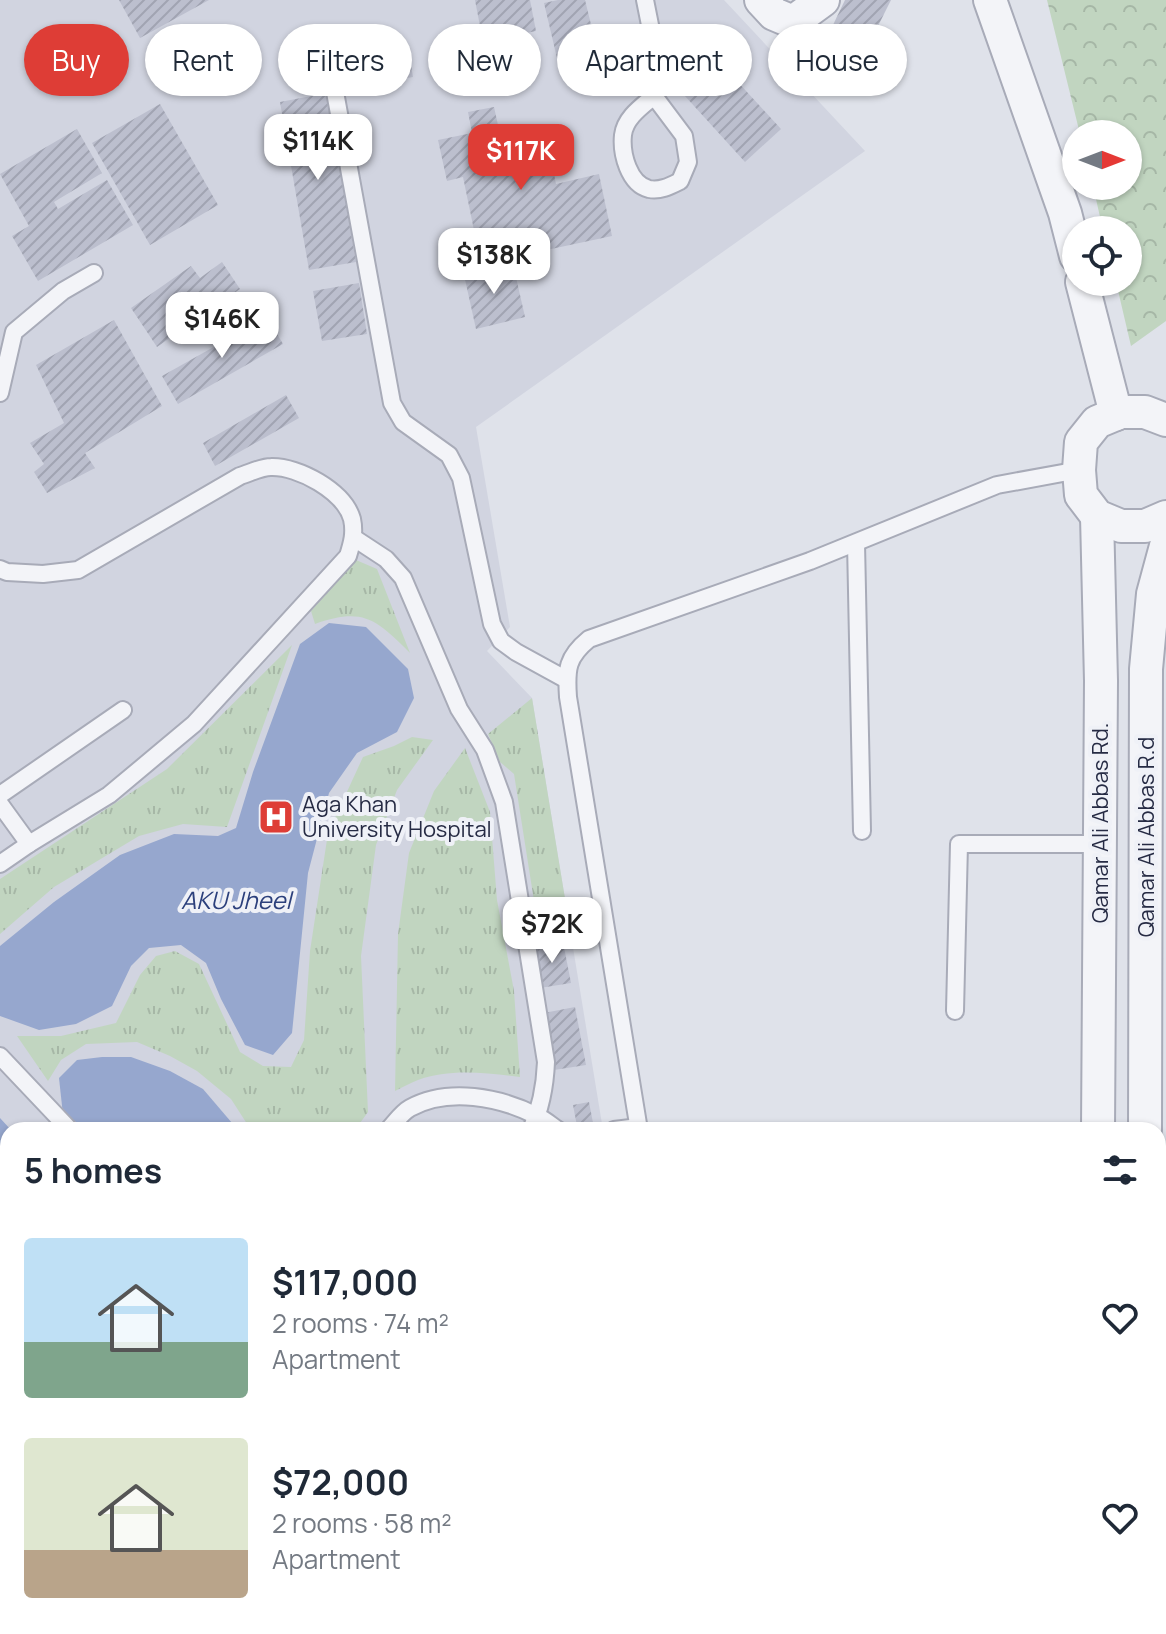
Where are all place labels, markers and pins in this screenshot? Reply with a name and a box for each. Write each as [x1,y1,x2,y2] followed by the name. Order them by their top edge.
[262,114,374,182] pin: $114K
[465,124,577,192] pin: $117K
[438,228,550,296] pin: $138K
[166,292,278,360] pin: $146K
[302,789,492,844] place label: Aga Khan University Hospital
[257,798,295,836] hospital icon: Aga Khan University Hospital
[505,897,599,965] pin: $72K

